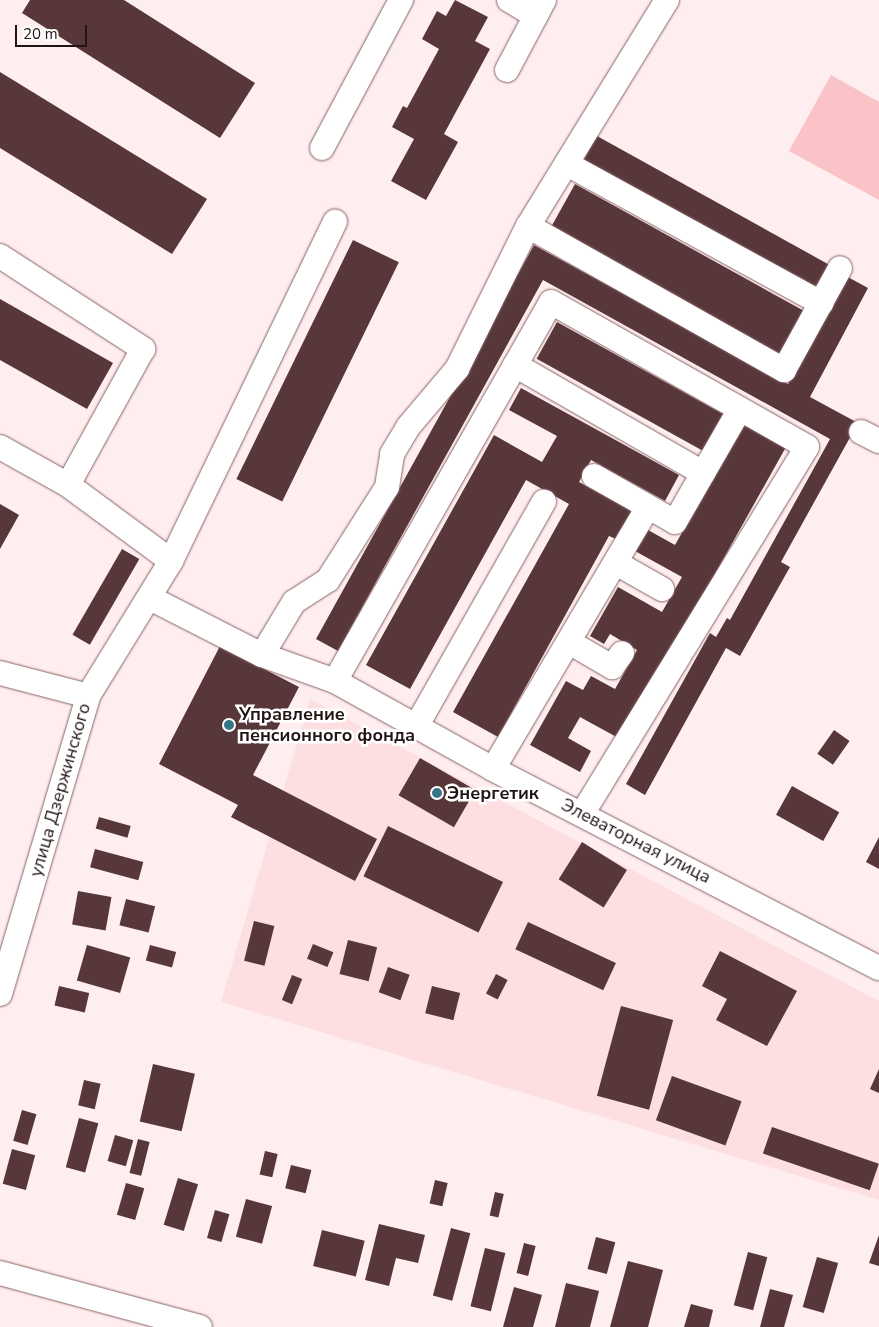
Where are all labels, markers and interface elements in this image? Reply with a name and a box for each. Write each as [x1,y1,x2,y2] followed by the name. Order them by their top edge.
[18,15,90,47] scale bar
[23,24,58,44] text: 20 m
[25,701,95,879] street label: улица Дзержинского
[239,704,415,746] place label: Управление пенсионного фонда
[223,719,235,731] marker: Управление пенсионного фонда
[447,782,539,804] place label: Энергетик
[431,787,443,799] marker: Энергетик
[558,794,714,888] street label: Элеваторная улица

